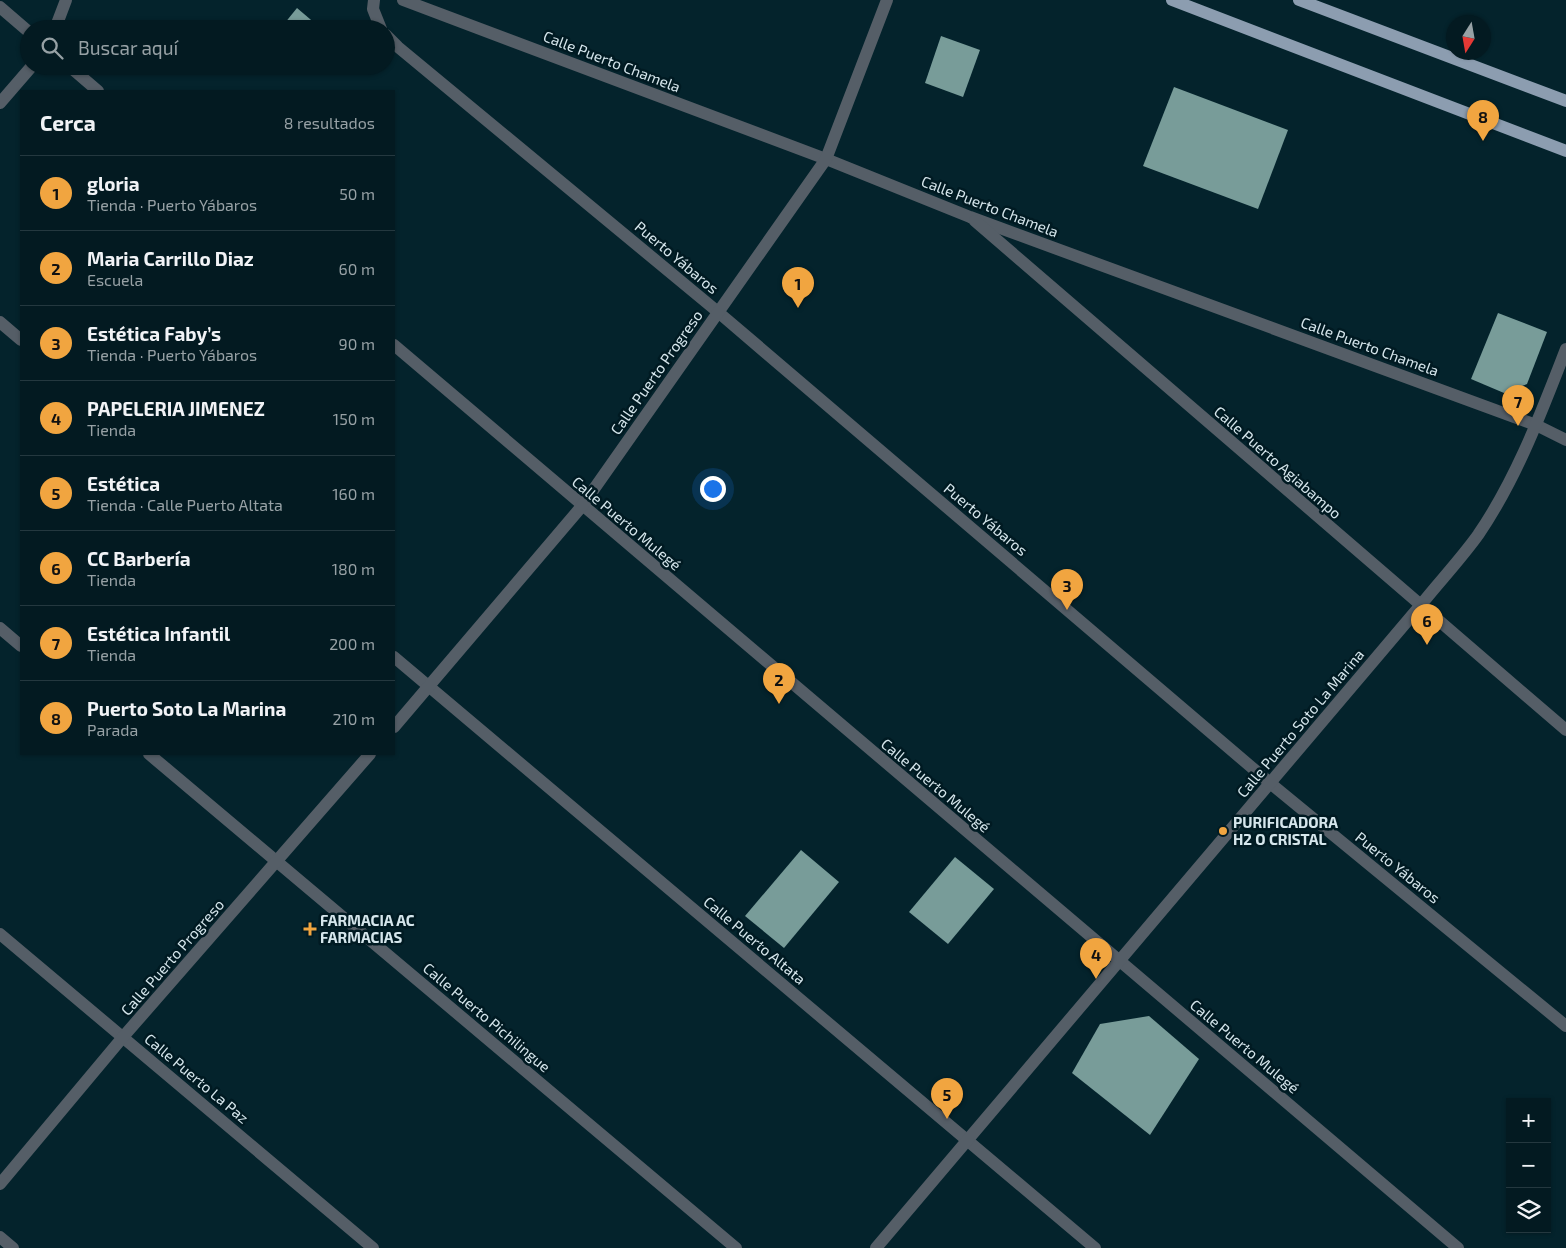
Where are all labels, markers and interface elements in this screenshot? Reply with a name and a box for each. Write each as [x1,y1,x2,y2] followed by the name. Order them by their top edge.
[1446,15,1491,60] north arrow
[20,20,395,75] search box
[541,27,683,95] street label: Calle Puerto Chamela
[38,34,66,62] icon: search
[78,36,178,59] text: Buscar aquí
[1467,100,1499,141] pin: 8
[40,110,96,135] text: Cerca
[284,113,375,132] text: 8 resultados
[87,172,140,195] text: gloria
[919,172,1061,240] street label: Calle Puerto Chamela
[53,184,59,203] text: 1
[339,184,375,203] text: 50 m
[87,195,257,214] text: Tienda · Puerto Yábaros
[632,217,722,297] street label: Puerto Yábaros
[87,247,254,270] text: Maria Carrillo Diaz
[51,259,61,278] text: 2
[339,259,375,278] text: 60 m
[782,267,814,308] pin: 1
[87,270,143,289] text: Escuela
[606,306,706,438] street label: Calle Puerto Progreso
[1299,313,1441,379] street label: Calle Puerto Chamela
[87,322,221,345] text: Estética Faby’s
[51,334,61,353] text: 3
[339,334,375,353] text: 90 m
[87,345,257,364] text: Tienda · Puerto Yábaros
[1502,385,1534,426] pin: 7
[87,397,265,420] text: PAPELERIA JIMENEZ
[1211,402,1345,522] street label: Calle Puerto Agiabampo
[51,409,61,428] text: 4
[333,409,375,428] text: 150 m
[87,420,136,439] text: Tienda
[87,472,160,495] text: Estética
[569,472,685,574] street label: Calle Puerto Mulegé
[700,476,726,502] your location
[941,479,1031,559] street label: Puerto Yábaros
[52,484,60,503] text: 5
[332,484,375,503] text: 160 m
[87,495,283,514] text: Tienda · Calle Puerto Altata
[87,547,191,570] text: CC Barbería
[51,559,61,578] text: 6
[332,559,375,578] text: 180 m
[1051,569,1083,610] pin: 3
[87,570,136,589] text: Tienda
[1411,604,1443,645] pin: 6
[87,622,230,645] text: Estética Infantil
[52,634,60,653] text: 7
[329,634,375,653] text: 200 m
[87,645,136,664] text: Tienda
[1233,645,1367,801] street label: Calle Puerto Soto La Marina
[763,663,795,704] pin: 2
[87,697,286,720] text: Puerto Soto La Marina
[51,709,61,728] text: 8
[332,709,375,728] text: 210 m
[87,720,138,739] text: Parada
[878,734,994,836] street label: Calle Puerto Mulegé
[1233,813,1338,848] place label: PURIFICADORA H2 O CRISTAL
[1217,825,1229,837] marker: PURIFICADORA H2 O CRISTAL
[1352,827,1444,907] street label: Puerto Yábaros
[700,892,810,988] street label: Calle Puerto Altata
[117,895,227,1019] street label: Calle Puerto Progreso
[320,911,415,946] place label: FARMACIA AC FARMACIAS
[304,923,316,935] marker: FARMACIA AC FARMACIAS
[1080,938,1112,979] pin: 4
[420,959,554,1075] street label: Calle Puerto Pichilingue
[1187,995,1303,1097] street label: Calle Puerto Mulegé
[141,1029,253,1127] street label: Calle Puerto La Paz
[931,1078,963,1119] pin: 5
[1506,1098,1551,1233] map controls
[1506,1098,1551,1143] button: +
[1506,1143,1551,1188] button: −
[1506,1188,1551,1233] button: layers

